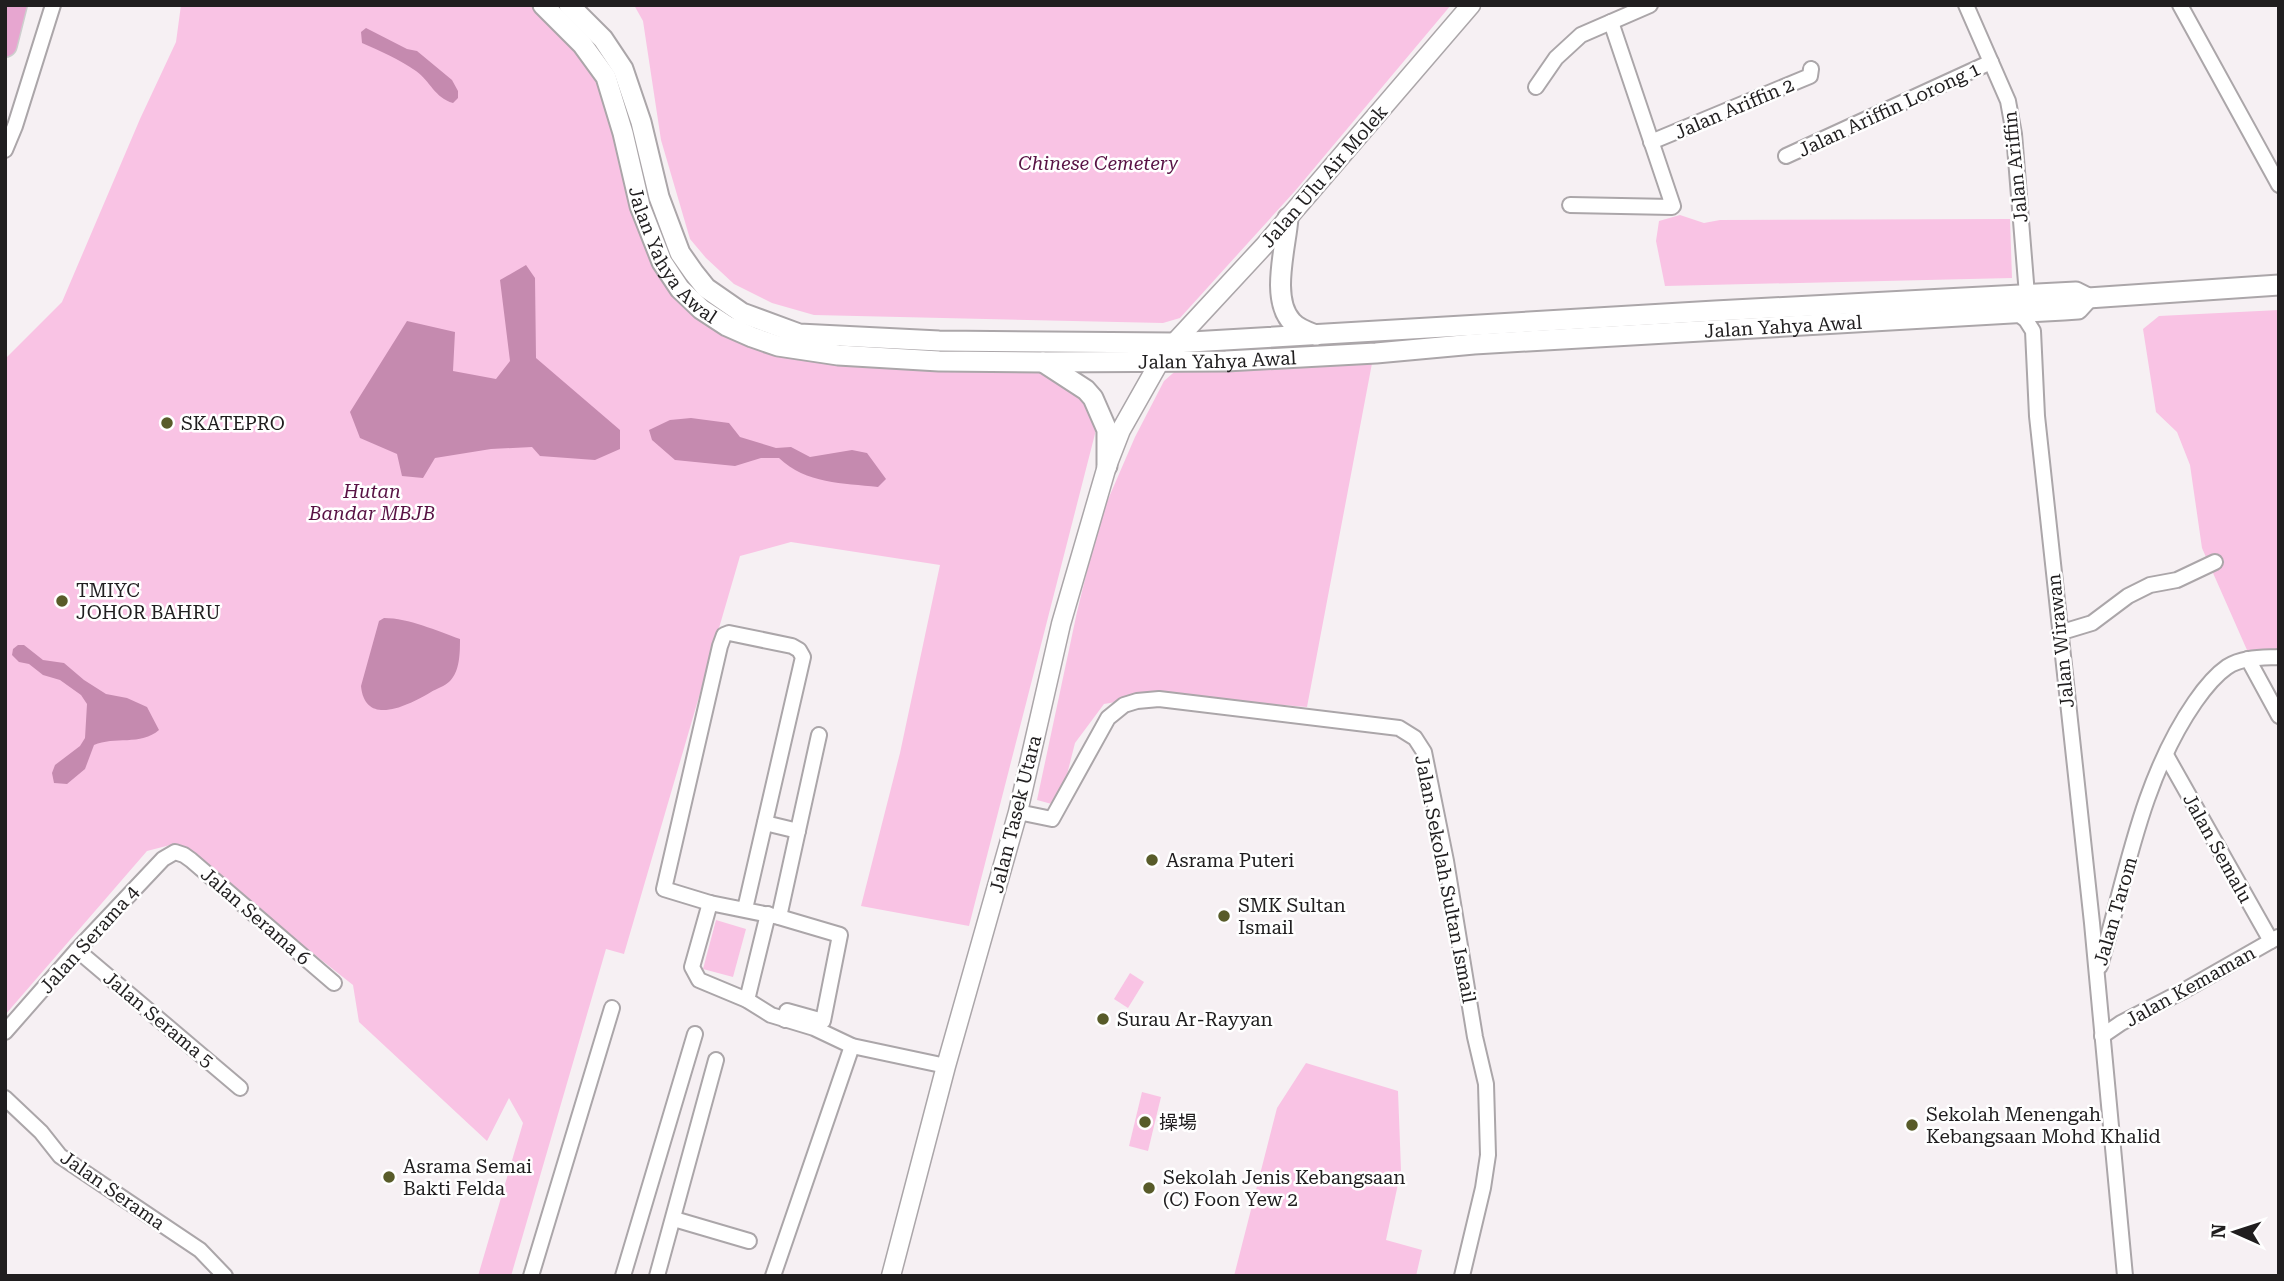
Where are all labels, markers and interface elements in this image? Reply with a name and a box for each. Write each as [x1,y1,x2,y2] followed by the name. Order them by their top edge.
[1794,57,1984,162] street label: Jalan Ariffin Lorong 1
[1671,73,1797,144] street label: Jalan Ariffin 2
[1256,100,1393,252] street label: Jalan Ulu Air Molek
[1998,110,2033,224] street label: Jalan Ariffin
[1018,152,1178,175] park label: Chinese Cemetery
[624,184,721,328] street label: Jalan Yahya Awal
[1703,311,1863,343] street label: Jalan Yahya Awal
[1138,346,1297,373] street label: Jalan Yahya Awal
[181,412,285,435] place label: SKATEPRO
[159,415,175,431] marker: SKATEPRO
[308,480,435,525] park label: Hutan Bandar MBJB
[2042,573,2079,709] street label: Jalan Wirawan
[76,579,221,624] place label: TMIYC JOHOR BAHRU
[54,593,70,609] marker: TMIYC JOHOR BAHRU
[985,732,1046,895] street label: Jalan Tasek Utara
[1410,753,1481,1005] street label: Jalan Sekolah Sultan Ismail
[2178,789,2257,907] street label: Jalan Semalu
[1166,849,1294,872] place label: Asrama Puteri
[1144,852,1160,868] marker: Asrama Puteri
[2089,854,2142,968] street label: Jalan Tarom
[196,863,315,970] street label: Jalan Serama 6
[35,880,144,998] street label: Jalan Serama 4
[1238,894,1346,939] place label: SMK Sultan Ismail
[1216,908,1232,924] marker: SMK Sultan Ismail
[2121,941,2259,1032] street label: Jalan Kemaman
[99,966,219,1072] street label: Jalan Serama 5
[1117,1008,1273,1031] place label: Surau Ar-Rayyan
[1095,1011,1111,1027] marker: Surau Ar-Rayyan
[1926,1103,2161,1148] place label: Sekolah Menengah Kebangsaan Mohd Khalid
[1159,1111,1197,1134] place label: 操場
[1137,1114,1153,1130] marker: 操場
[1904,1117,1920,1133] marker: Sekolah Menengah Kebangsaan Mohd Khalid
[56,1146,170,1235] street label: Jalan Serama
[403,1155,532,1200] place label: Asrama Semai Bakti Felda
[1163,1166,1405,1211] place label: Sekolah Jenis Kebangsaan (C) Foon Yew 2
[381,1169,397,1185] marker: Asrama Semai Bakti Felda
[1141,1180,1157,1196] marker: Sekolah Jenis Kebangsaan (C) Foon Yew 2
[2200,1197,2270,1267] north arrow
[2207,1223,2230,1239] text: N

